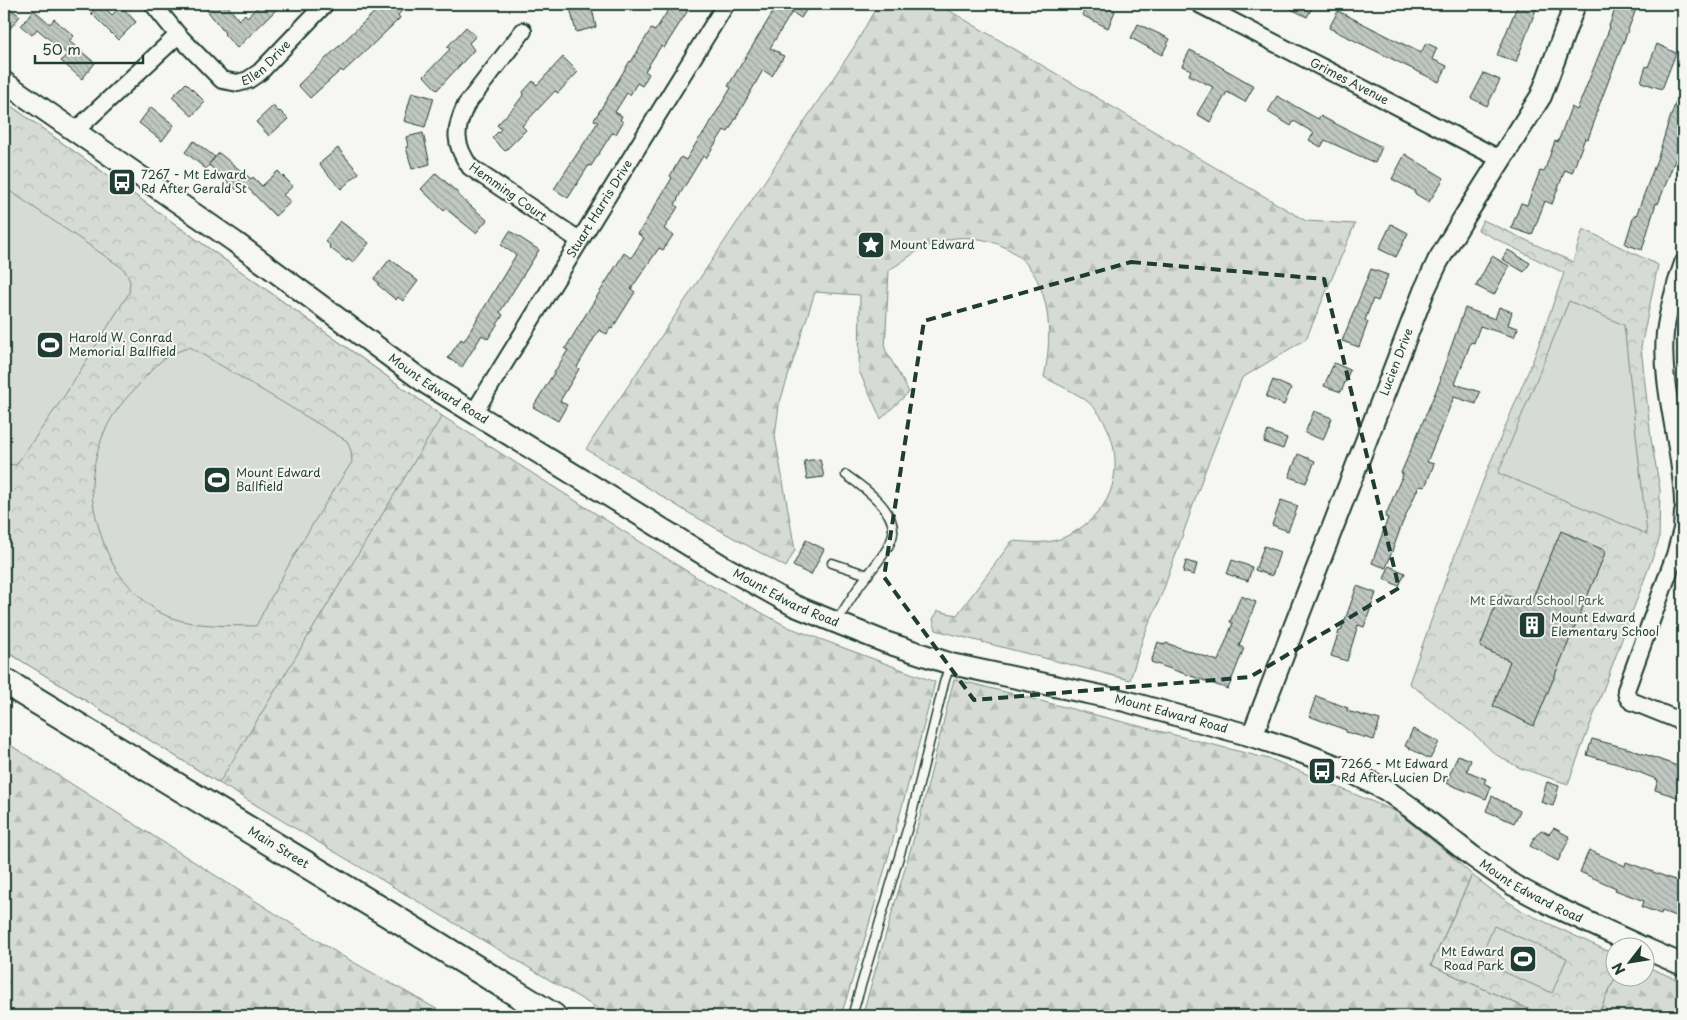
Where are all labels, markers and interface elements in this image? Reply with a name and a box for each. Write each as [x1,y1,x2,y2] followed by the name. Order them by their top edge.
[35,32,142,64] scale bar
[239,35,294,89] street label: Ellen Drive
[42,37,81,60] text: 50 m
[1307,53,1393,108] street label: Grimes Avenue
[562,156,636,261] street label: Stuart Harris Drive
[466,158,551,225] street label: Hemming Court
[141,165,247,197] place label: 7267 - Mt Edward Rd After Gerald St
[107,167,137,197] bus stop icon: 7267 - Mt Edward Rd After Gerald St
[856,230,886,260] place icon: Mount Edward
[890,235,975,253] place label: Mount Edward
[1374,325,1417,398] street label: Lucien Drive
[69,328,176,360] place label: Harold W. Conrad Memorial Ballfield
[35,330,65,360] sports icon: Harold W. Conrad Memorial Ballfield
[385,349,492,428] street label: Mount Edward Road
[236,463,321,495] place label: Mount Edward Ballfield
[202,465,232,495] sports icon: Mount Edward Ballfield
[730,563,842,631] street label: Mount Edward Road
[1470,591,1604,609] park label: Mt Edward School Park
[1551,608,1659,640] place label: Mount Edward Elementary School
[1517,610,1547,640] building icon: Mount Edward Elementary School
[1113,689,1230,737] street label: Mount Edward Road
[1341,754,1449,786] place label: 7266 - Mt Edward Rd After Lucien Dr
[1307,756,1337,786] bus stop icon: 7266 - Mt Edward Rd After Lucien Dr
[245,821,313,872] street label: Main Street
[1476,854,1586,927] street label: Mount Edward Road
[1604,938,1654,988] north arrow
[1441,942,1505,974] place label: Mt Edward Road Park
[1508,944,1538,974] sports icon: Mt Edward Road Park
[1607,959,1630,979] text: N

